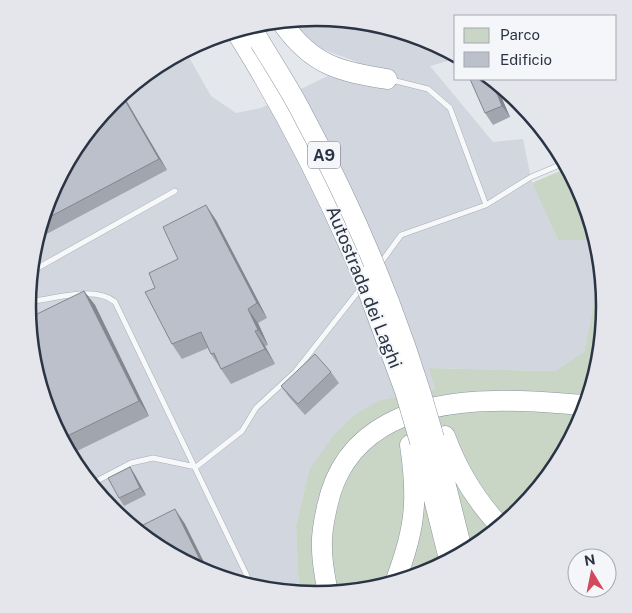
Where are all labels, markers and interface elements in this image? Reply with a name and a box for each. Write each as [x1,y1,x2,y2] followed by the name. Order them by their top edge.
[454,15,617,80] legend
[500,26,540,43] text: Parco
[500,51,552,68] text: Edificio
[308,142,340,168] road number: A9
[322,203,407,371] street label: Autostrada dei Laghi
[567,548,617,598] north arrow
[583,551,597,569] text: N

